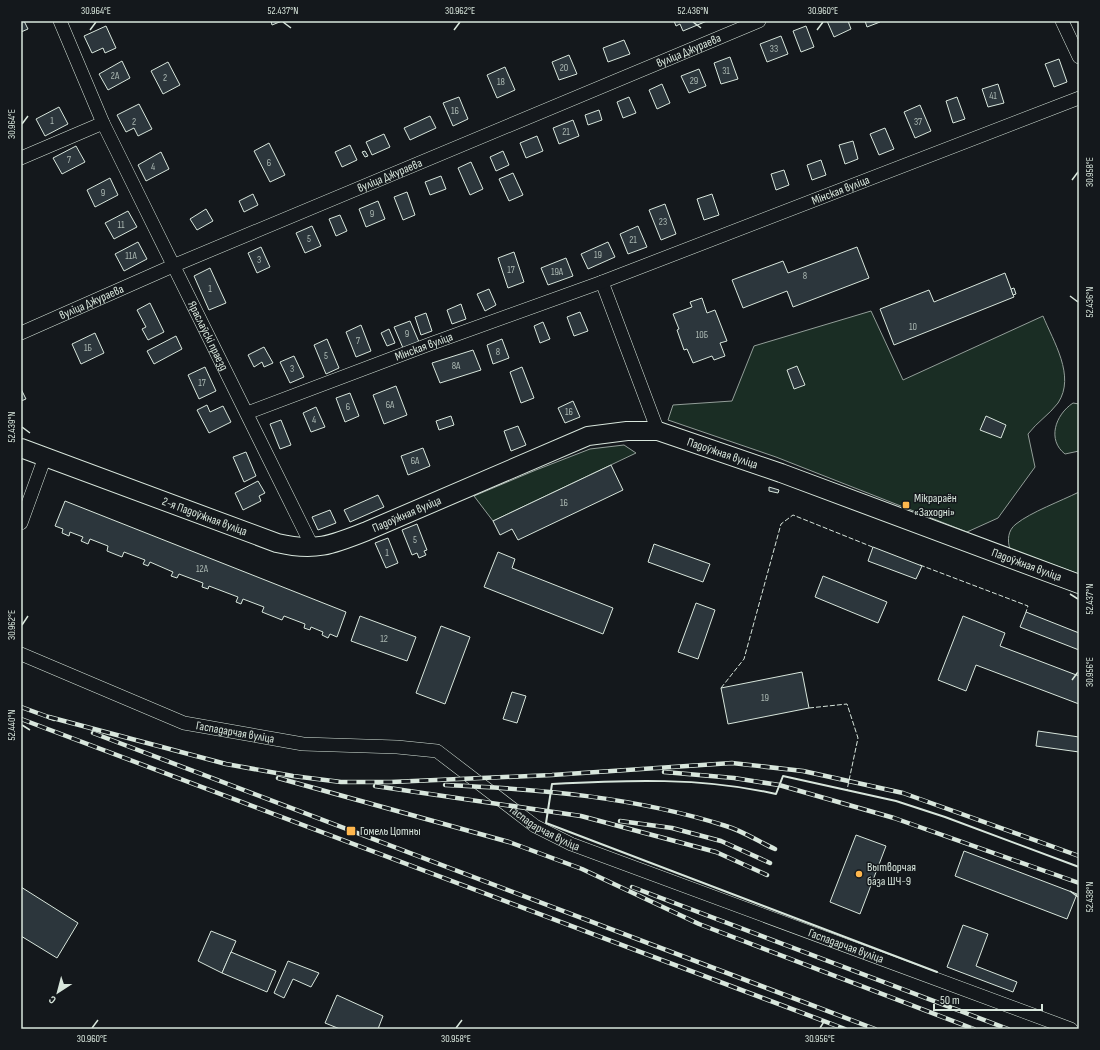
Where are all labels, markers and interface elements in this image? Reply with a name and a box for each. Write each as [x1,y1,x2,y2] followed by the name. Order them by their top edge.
[81,5,111,17] text: 30.964°E
[268,5,298,17] text: 52.437°N
[445,5,475,17] text: 30.962°E
[678,5,708,17] text: 52.436°N
[808,5,838,17] text: 30.960°E
[654,30,724,71] street label: вуліца Джураева
[770,43,778,55] house number: 33
[560,62,568,74] house number: 20
[722,65,730,77] house number: 31
[111,70,120,82] house number: 2А
[163,72,167,84] house number: 2
[690,75,698,87] house number: 29
[497,76,505,88] house number: 18
[989,90,997,102] house number: 41
[451,105,459,117] house number: 16
[6,109,18,139] text: 30.964°E
[50,115,54,127] house number: 1
[132,116,136,128] house number: 2
[914,116,922,128] house number: 37
[562,126,570,138] house number: 21
[67,154,71,166] house number: 7
[355,155,425,195] street label: вуліца Джураева
[267,157,271,169] house number: 6
[1084,157,1096,187] text: 30.958°E
[151,161,155,173] house number: 4
[809,172,872,208] street label: Мінская вуліца
[101,187,105,199] house number: 9
[370,208,374,220] house number: 9
[659,216,667,228] house number: 23
[118,219,125,231] house number: 11
[307,233,311,245] house number: 5
[629,234,637,246] house number: 21
[594,249,602,261] house number: 19
[125,250,137,262] house number: 11А
[257,254,261,266] house number: 3
[507,264,515,276] house number: 17
[551,266,564,278] house number: 19А
[803,270,807,282] house number: 8
[57,281,126,323] street label: вуліца Джураева
[208,283,212,295] house number: 1
[1084,287,1096,317] text: 52.436°N
[185,298,232,373] street label: Яраслаўскі праезд
[909,321,917,333] house number: 10
[405,328,409,340] house number: 9
[393,329,455,364] street label: Мінская вуліца
[696,329,709,341] house number: 10Б
[356,335,360,347] house number: 7
[84,342,93,354] house number: 1Б
[496,346,500,358] house number: 8
[324,350,328,362] house number: 5
[452,360,461,372] house number: 8А
[290,363,294,375] house number: 3
[198,377,206,389] house number: 17
[386,399,395,411] house number: 6А
[346,401,350,413] house number: 6
[565,406,573,418] house number: 16
[6,412,18,442] text: 52.439°N
[312,414,316,426] house number: 4
[685,434,760,472] street label: Падоўжная вуліца
[411,455,420,467] house number: 6А
[914,491,957,520] place label: Мікрараён «Заходні»
[370,492,444,535] street label: Падоўжная вуліца
[160,494,250,539] street label: 2-я Падоўжная вуліца
[560,497,568,509] house number: 16
[901,500,911,510] marker: Мікрараён «Заходні»
[413,534,417,546] house number: 5
[990,545,1064,585] street label: Падоўжная вуліца
[385,547,389,559] house number: 1
[196,563,209,575] house number: 12А
[1084,584,1096,614] text: 52.437°N
[6,610,18,640] text: 30.962°E
[380,633,388,645] house number: 12
[1084,657,1096,687] text: 30.956°E
[761,692,769,704] house number: 19
[6,710,18,740] text: 52.440°N
[195,718,276,746] street label: Гаспадарчая вуліца
[507,802,582,854] street label: Гаспадарчая вуліца
[360,824,421,839] place label: Гомель Цотны
[345,825,357,837] marker: Гомель Цотны
[867,860,916,889] place label: Вытворчая база ШЧ-9
[854,869,864,879] marker: Вытворчая база ШЧ-9
[1084,882,1096,912] text: 52.438°N
[806,925,886,967] street label: Гаспадарчая вуліца
[38,972,78,1012] north arrow
[934,986,1042,1012] scale bar
[46,993,59,1007] text: С
[940,993,960,1008] text: 50 m
[77,1033,107,1045] text: 30.960°E
[441,1033,471,1045] text: 30.958°E
[805,1033,835,1045] text: 30.956°E

